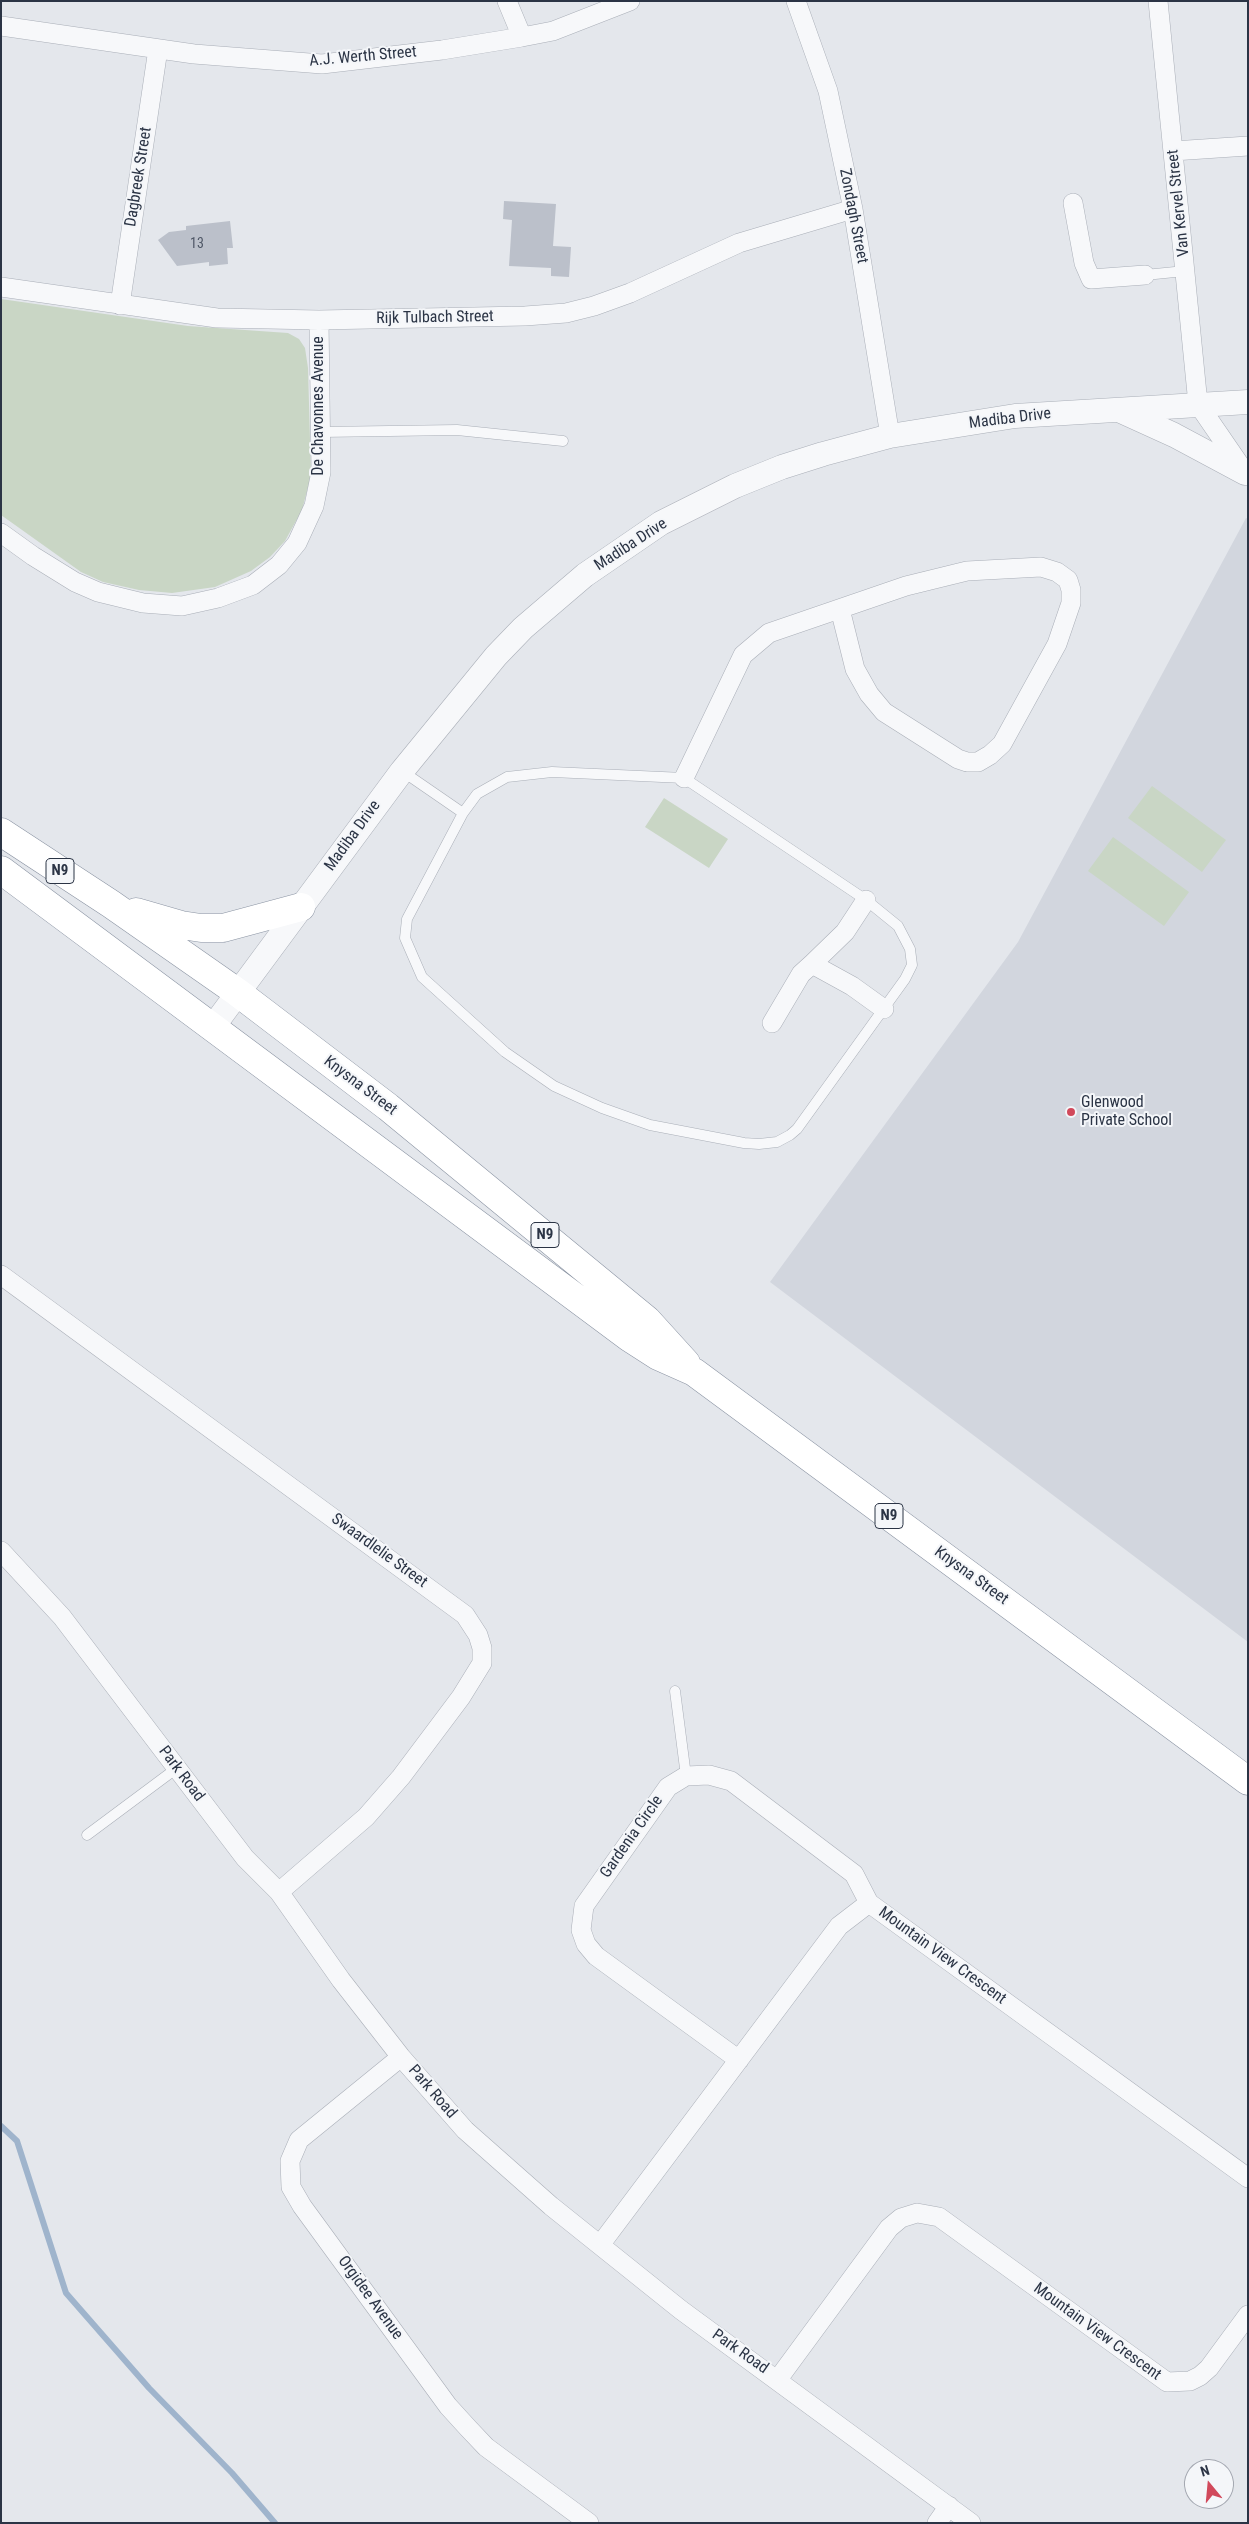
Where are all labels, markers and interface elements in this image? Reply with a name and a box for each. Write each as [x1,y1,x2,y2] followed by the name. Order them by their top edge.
[309,43,417,71] street label: A.J. Werth Street
[122,126,156,228] street label: Dagbreek Street
[1164,148,1194,258] street label: Van Kervel Street
[834,167,872,265] street label: Zondagh Street
[190,236,204,252] house number: 13
[376,307,494,329] street label: Rijk Tulbach Street
[309,336,329,476] street label: De Chavonnes Avenue
[968,404,1052,434] street label: Madiba Drive
[591,514,671,576] street label: Madiba Drive
[321,797,385,875] street label: Madiba Drive
[46,858,74,884] road number: N9
[320,1052,400,1120] street label: Knysna Street
[1081,1093,1172,1131] place label: Glenwood Private School
[1065,1106,1077,1118] marker: Glenwood Private School
[531,1222,559,1248] road number: N9
[875,1504,903,1528] road number: N9
[327,1510,431,1592] street label: Swaardlelie Street
[930,1543,1012,1609] street label: Knysna Street
[154,1743,208,1805] street label: Park Road
[597,1792,667,1882] street label: Gardenia Circle
[874,1903,1010,2009] street label: Mountain View Crescent
[404,2061,460,2123] street label: Park Road
[333,2252,407,2344] street label: Orgidee Avenue
[1029,2279,1165,2385] street label: Mountain View Crescent
[708,2326,772,2378] street label: Park Road
[1184,2459,1234,2509] north arrow
[1198,2462,1211,2480] text: N

